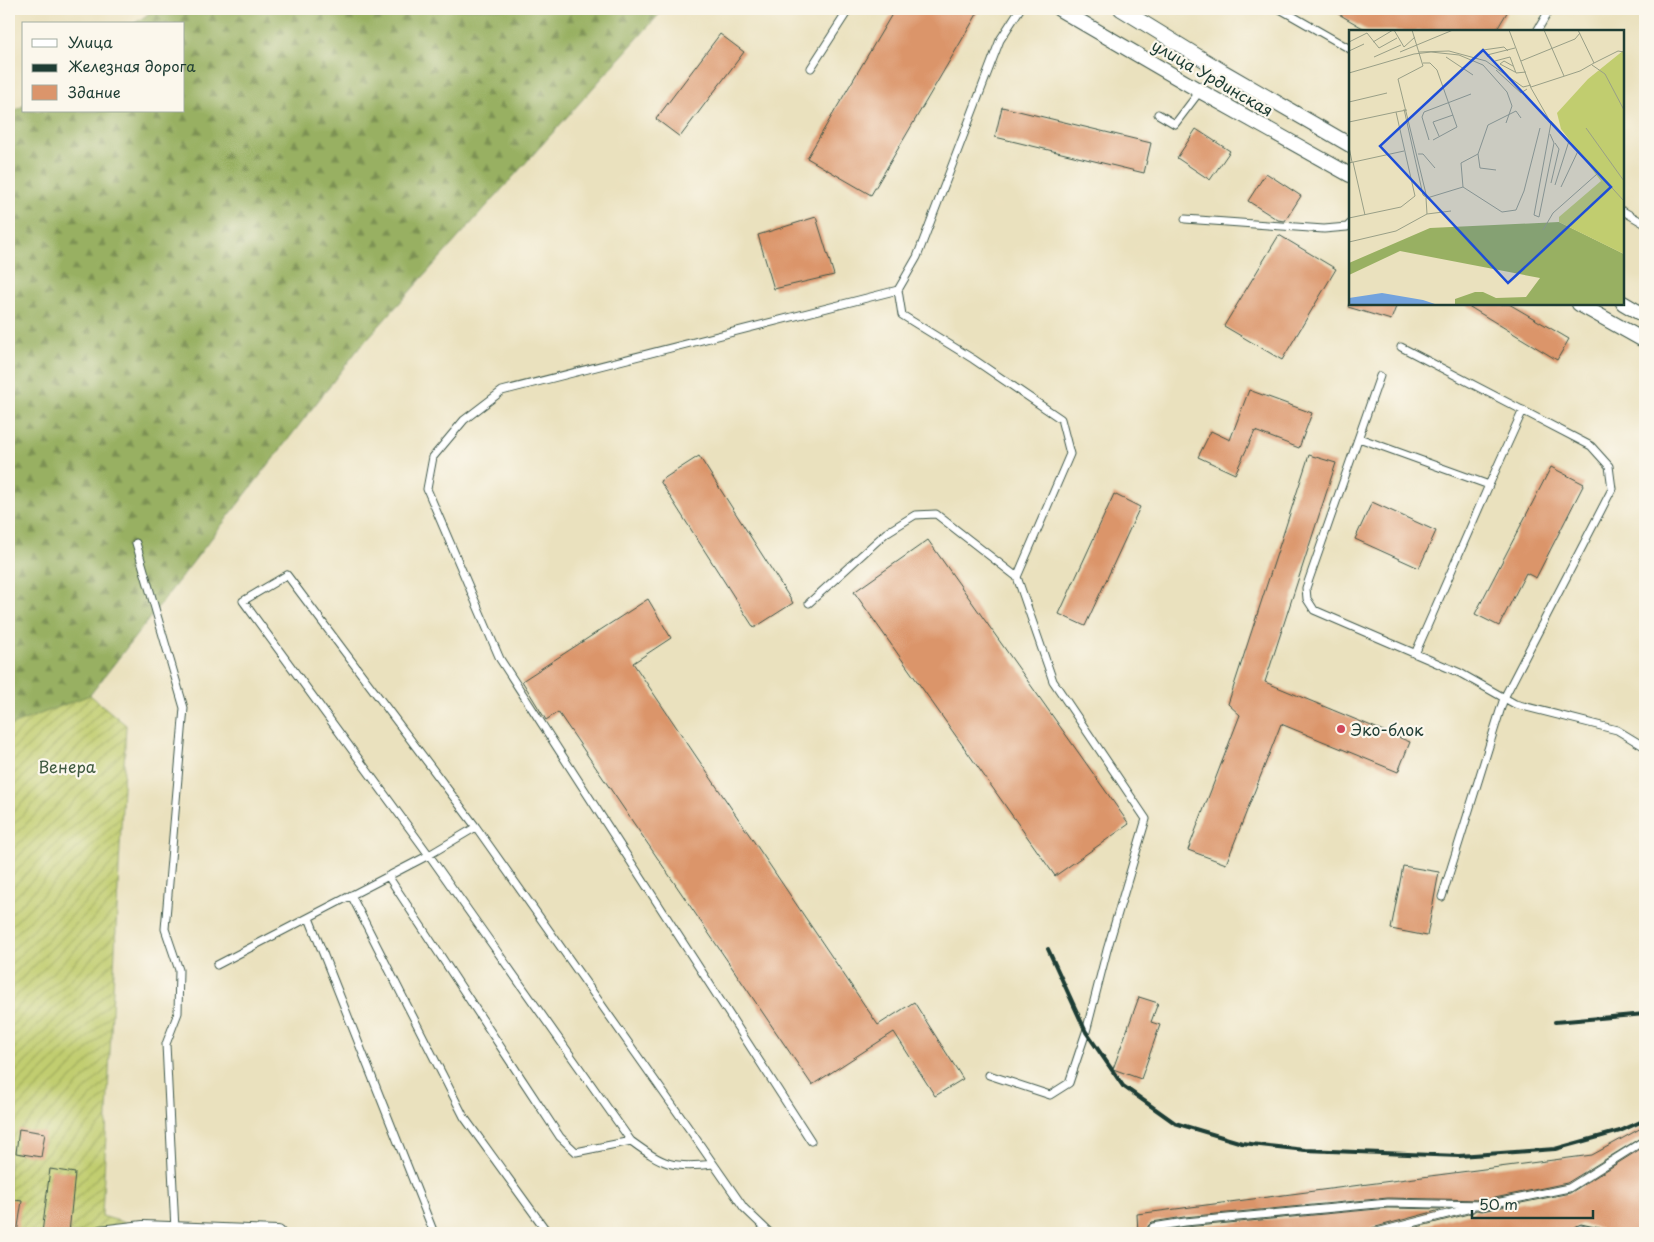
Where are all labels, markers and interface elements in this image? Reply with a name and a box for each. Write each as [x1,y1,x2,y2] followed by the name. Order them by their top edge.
[22,22,185,112] legend
[68,30,113,53] text: Улица
[1349,30,1624,305] inset map
[1148,32,1278,122] street label: улица Урдинская
[68,54,196,77] text: Железная дорога
[68,80,121,103] text: Здание
[1350,717,1424,741] place label: Эко-блок
[1335,723,1347,735] marker: Эко-блок
[38,754,96,778] park label: Венера
[1472,1187,1593,1219] scale bar
[1479,1192,1518,1215] text: 50 m

